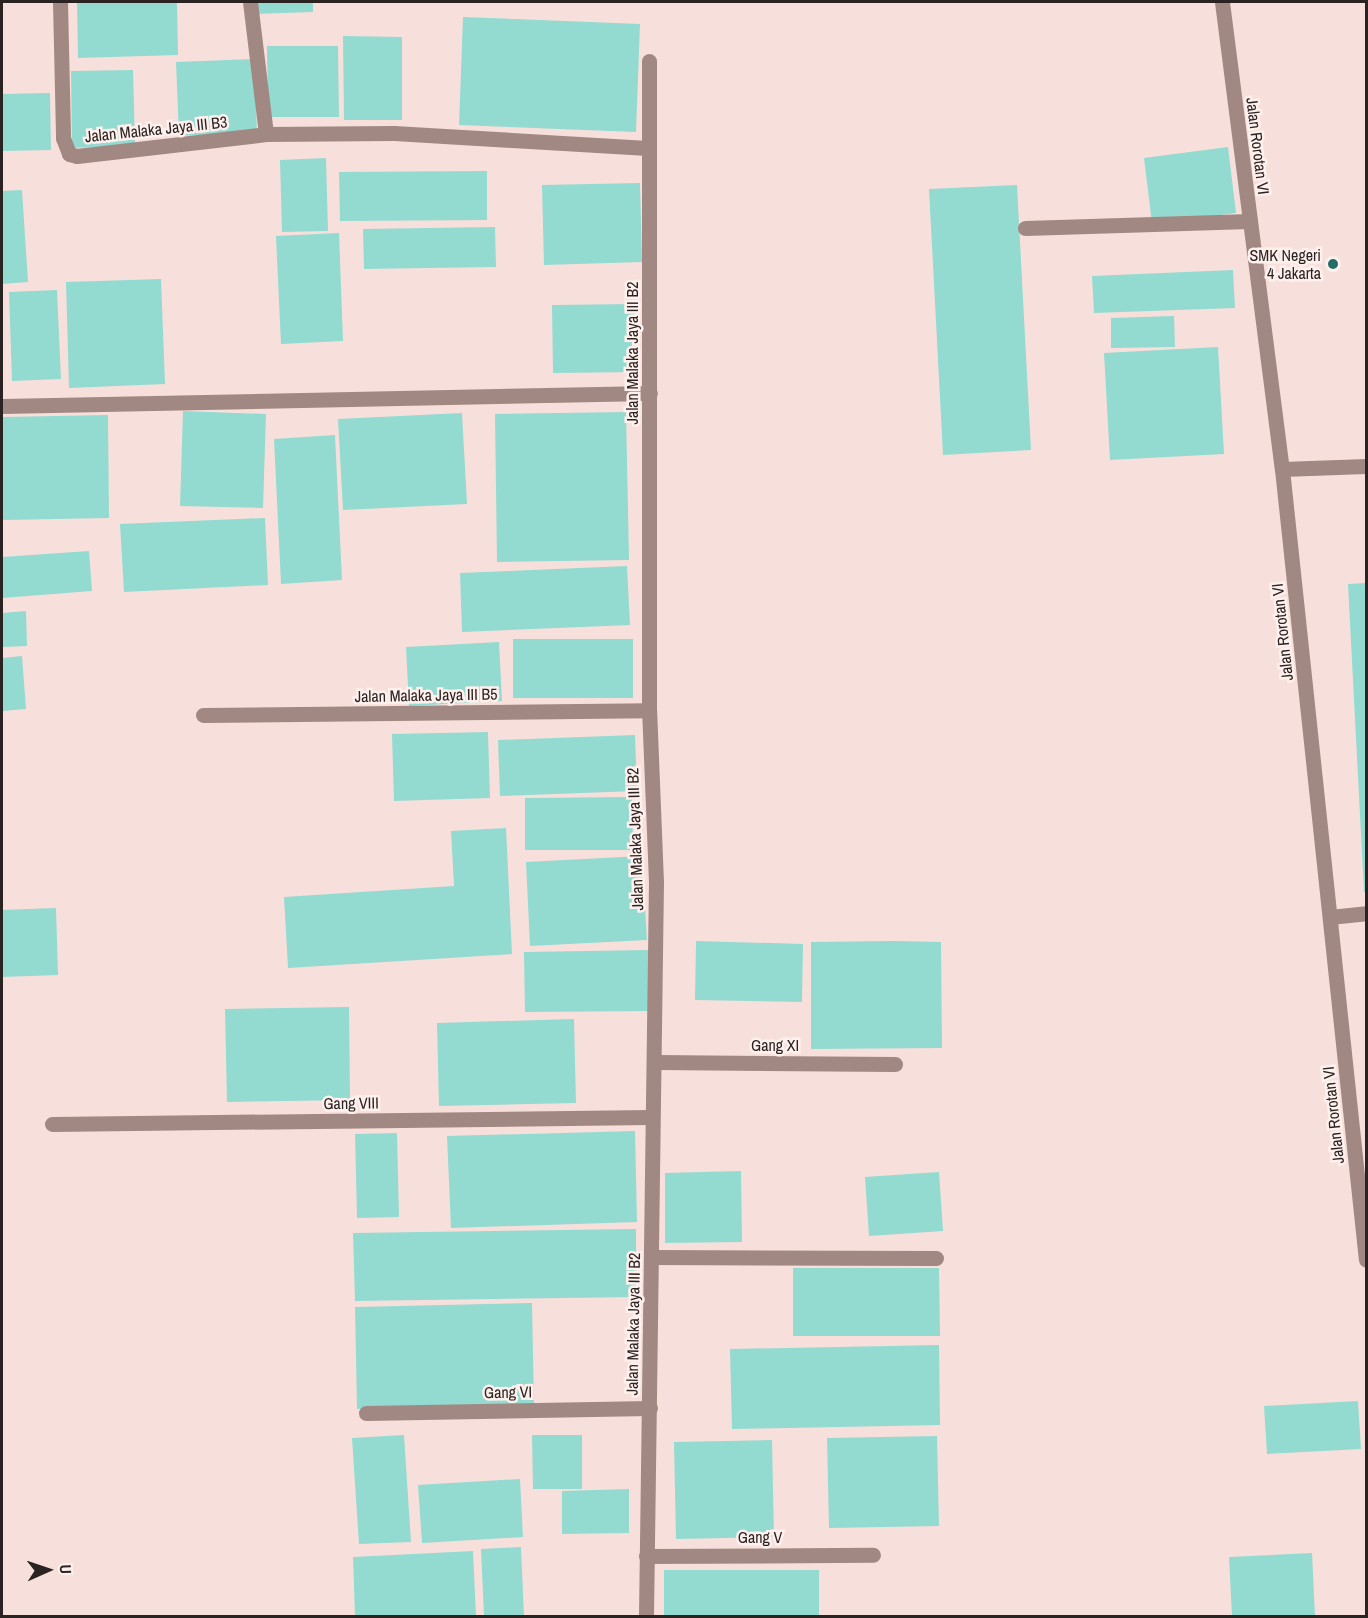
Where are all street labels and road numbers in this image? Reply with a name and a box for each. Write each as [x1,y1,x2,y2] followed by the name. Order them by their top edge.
[1243,96,1273,196] street label: Jalan Rorotan VI
[84,112,228,146] street label: Jalan Malaka Jaya III B3
[622,282,642,424] street label: Jalan Malaka Jaya III B2
[1267,582,1297,682] street label: Jalan Rorotan VI
[354,684,498,706] street label: Jalan Malaka Jaya III B5
[623,767,647,911] street label: Jalan Malaka Jaya III B2
[751,1035,799,1055] street label: Gang XI
[1318,1065,1348,1165] street label: Jalan Rorotan VI
[323,1093,379,1113] street label: Gang VIII
[622,1252,644,1396] street label: Jalan Malaka Jaya III B2
[484,1382,532,1402] street label: Gang VI
[738,1527,782,1547] street label: Gang V

